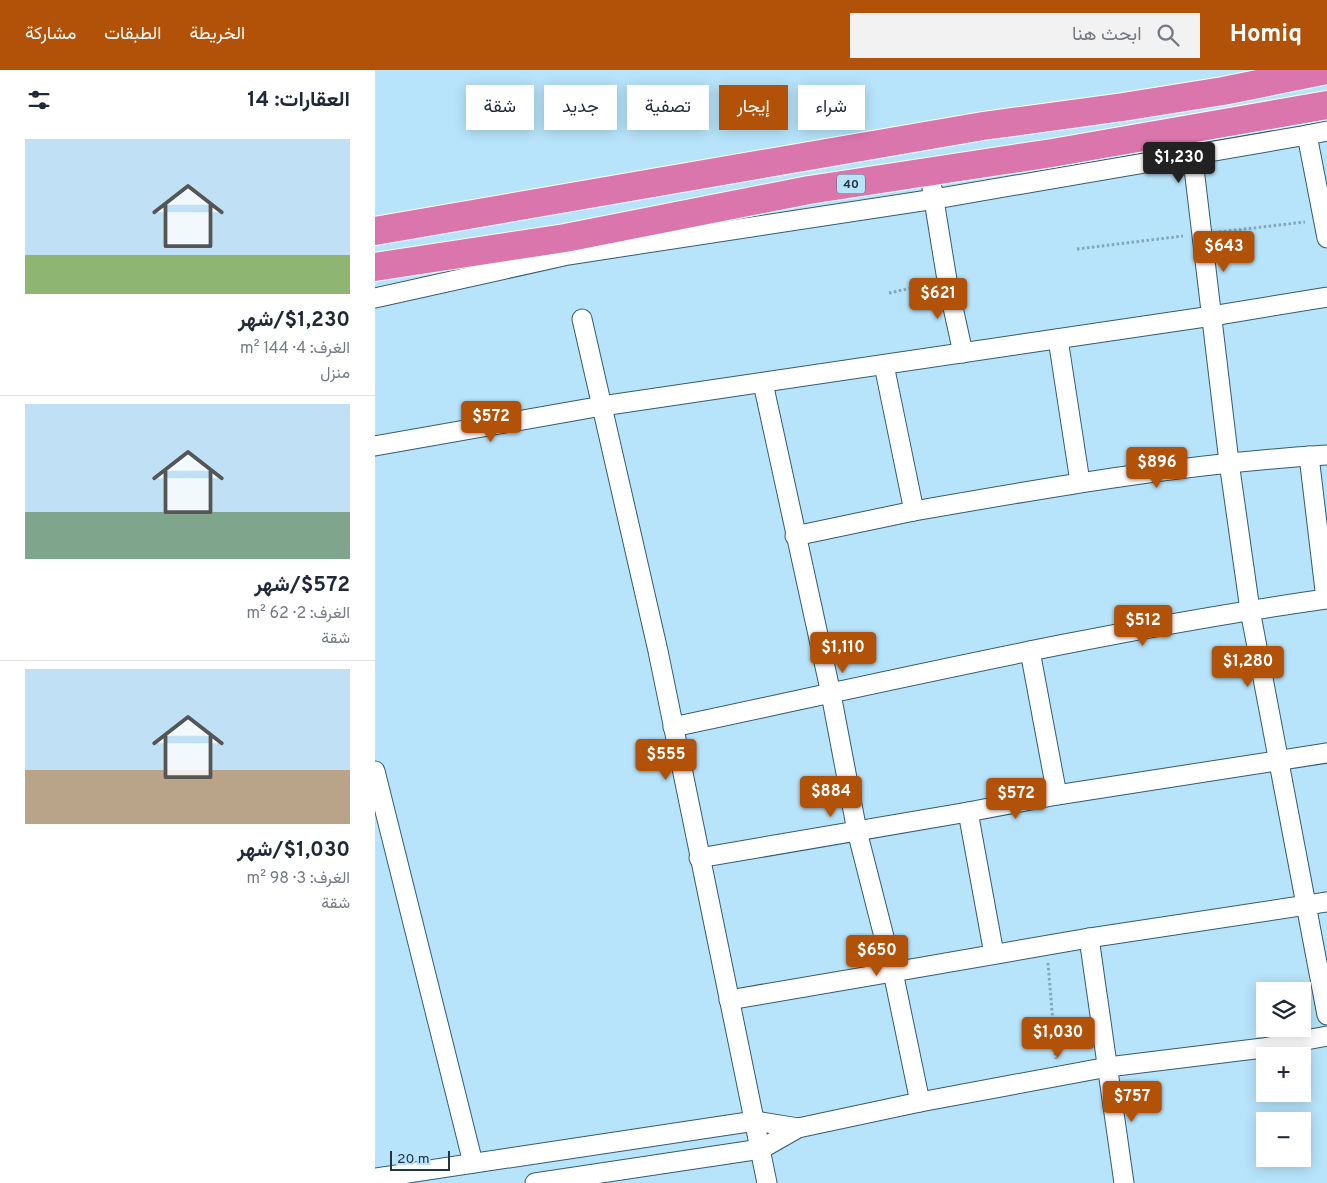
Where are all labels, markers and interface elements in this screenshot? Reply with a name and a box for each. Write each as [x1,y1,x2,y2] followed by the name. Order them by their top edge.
[850,13,1200,58] search box
[1230,20,1302,50] text: Homiq
[1154,21,1182,49] icon: search
[25,23,76,46] text: مشاركة
[104,23,161,46] text: الطبقات
[189,23,245,46] text: الخريطة
[1072,23,1142,47] text: ابحث هنا
[466,85,534,130] chip: شقة
[544,85,617,130] chip: جديد
[627,85,709,130] chip: تصفية
[719,85,788,130] chip: إيجار
[798,85,865,130] chip: شراء
[25,86,53,114] icon: filters
[247,87,350,114] text: العقارات: 14
[1138,142,1220,184] pin: $1,230
[1154,148,1204,168] text: $1,230
[143,171,233,261] icon: home
[837,175,865,194] road number: 40
[1194,230,1254,273] pin: $643
[1204,237,1244,257] text: $643
[908,278,968,320] pin: $621
[920,284,956,304] text: $621
[238,307,350,334] text: $1,230/شهر
[240,339,350,359] text: الغرف: 4 · 144 m²
[320,364,350,384] text: منزل
[461,400,521,443] pin: $572
[472,407,510,427] text: $572
[143,437,233,527] icon: home
[1127,446,1187,489] pin: $896
[1137,453,1177,473] text: $896
[254,572,350,599] text: $572/شهر
[246,604,350,624] text: الغرف: 2 · 62 m²
[1113,604,1173,647] pin: $512
[1125,611,1161,631] text: $512
[321,629,350,649] text: شقة
[802,632,884,674] pin: $1,110
[821,638,865,658] text: $1,110
[1207,646,1289,688] pin: $1,280
[1223,652,1273,672] text: $1,280
[143,702,233,792] icon: home
[636,738,696,781] pin: $555
[647,745,685,765] text: $555
[801,776,861,818] pin: $884
[986,778,1046,820] pin: $572
[811,782,851,802] text: $884
[997,784,1035,804] text: $572
[237,837,350,864] text: $1,030/شهر
[247,869,350,889] text: الغرف: 3 · 98 m²
[321,894,350,914] text: شقة
[847,934,907,977] pin: $650
[857,941,897,961] text: $650
[1256,982,1311,1167] map controls
[1256,982,1311,1037] button: layers
[1017,1016,1099,1059] pin: $1,030
[1033,1023,1083,1043] text: $1,030
[1256,1047,1311,1102] button: +
[1102,1080,1162,1123] pin: $757
[1114,1087,1150,1107] text: $757
[1256,1112,1311,1167] button: −
[390,1148,450,1171] scale bar
[397,1151,430,1168] text: 20 m

